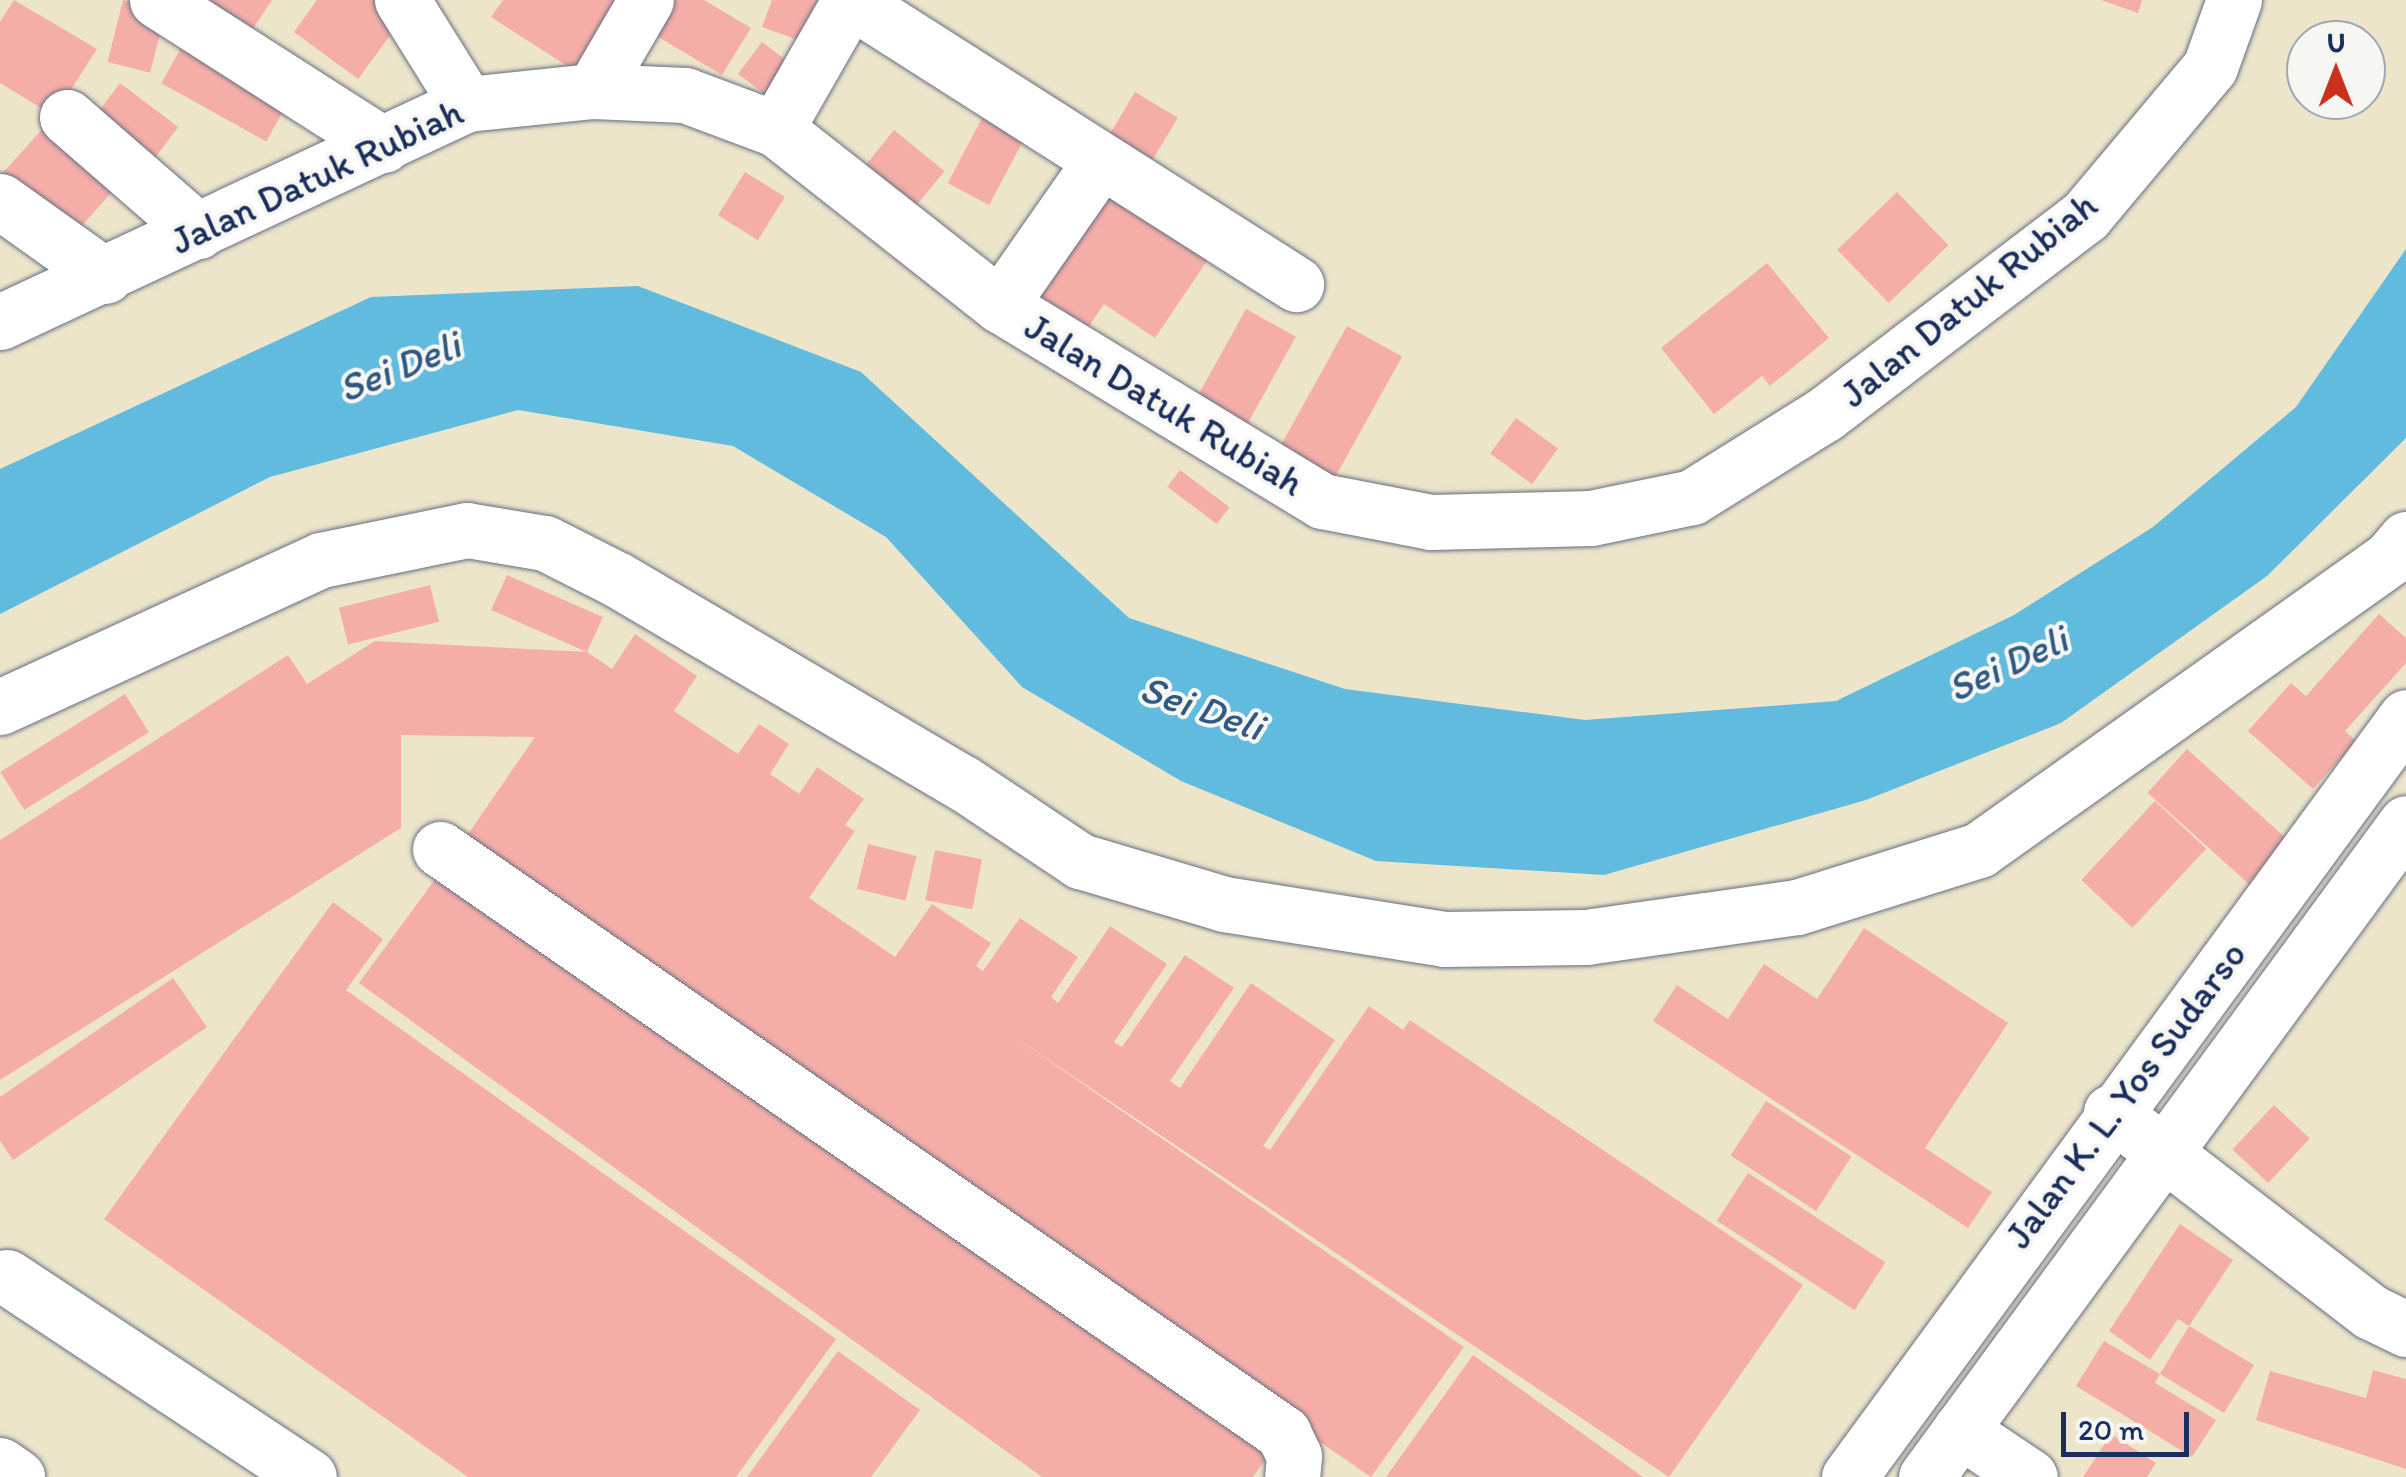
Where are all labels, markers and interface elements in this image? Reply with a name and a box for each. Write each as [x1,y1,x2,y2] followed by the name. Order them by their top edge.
[2286,20,2386,120] north arrow
[2327,25,2345,59] text: U
[164,90,470,264] street label: Jalan Datuk Rubiah
[1832,183,2106,417] street label: Jalan Datuk Rubiah
[1017,304,1311,506] street label: Jalan Datuk Rubiah
[331,320,467,412] water label: Sei Deli
[1939,614,2075,712] water label: Sei Deli
[1134,663,1270,751] water label: Sei Deli
[1996,933,2256,1257] street label: Jalan K. L. Yos Sudarso
[2066,1392,2194,1454] scale bar
[2078,1411,2144,1448] text: 20 m

